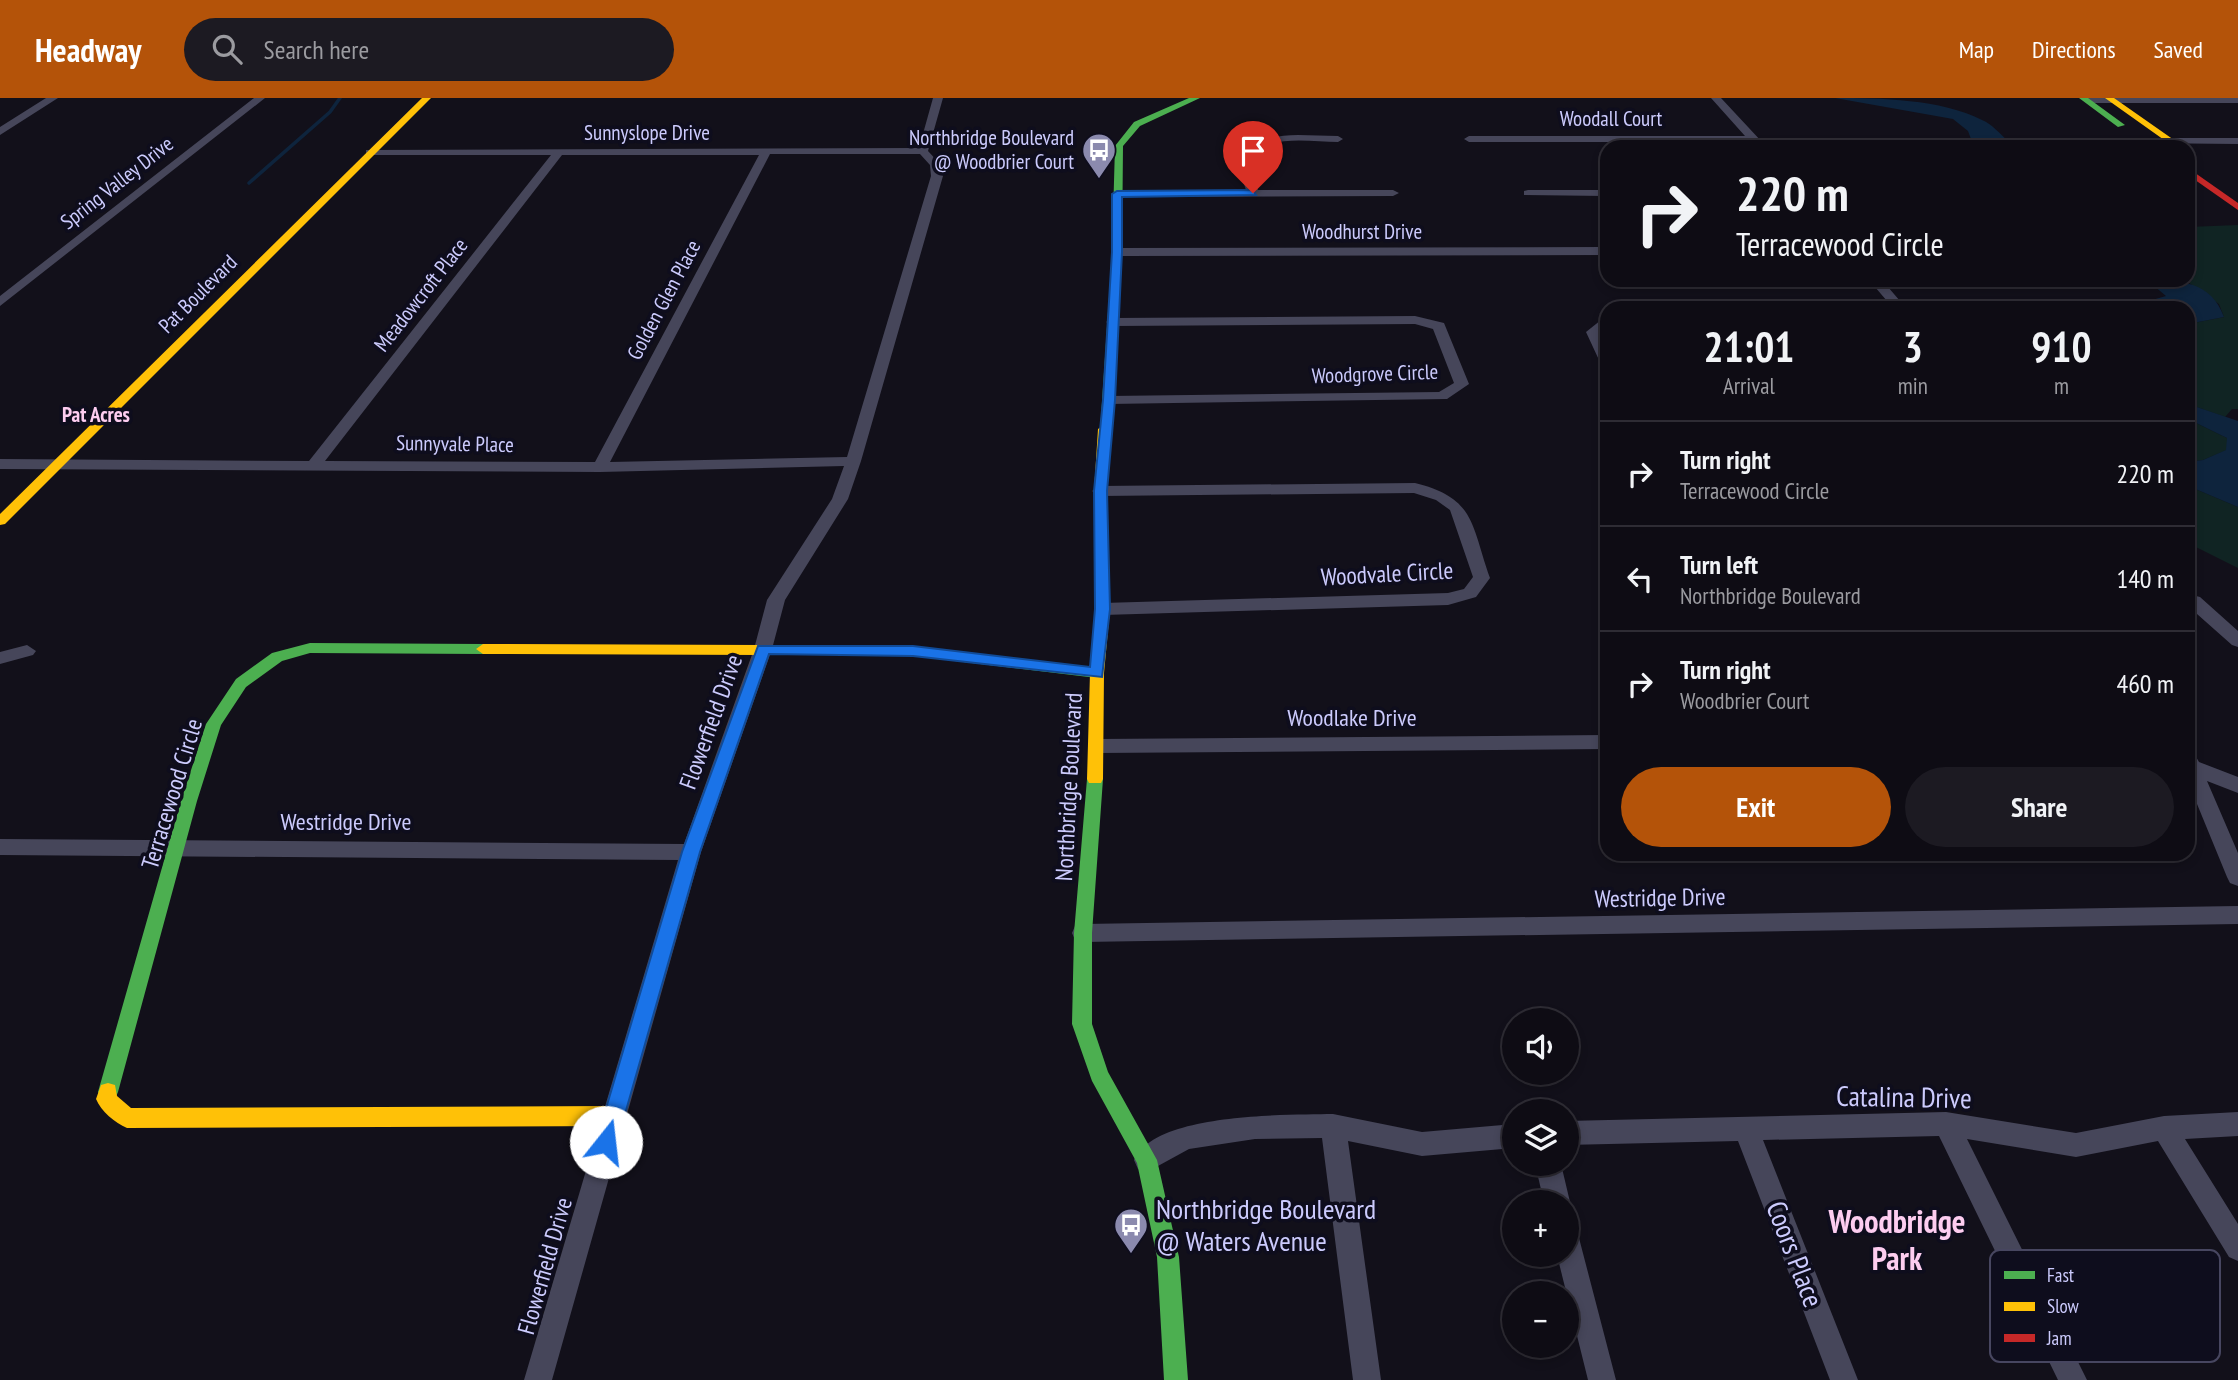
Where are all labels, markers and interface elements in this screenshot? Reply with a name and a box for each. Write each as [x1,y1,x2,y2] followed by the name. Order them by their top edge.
[184,18,674,81] search box
[35,28,142,71] text: Headway
[208,30,246,68] icon: search
[264,33,369,66] text: Search here
[1959,34,1994,65] text: Map
[2032,34,2116,65] text: Directions
[2154,34,2203,65] text: Saved
[1560,105,1662,132] street label: Woodall Court
[584,119,710,146] street label: Sunnyslope Drive
[1223,121,1283,193] pin
[909,124,1074,175] place label: Northbridge Boulevard @ Woodbrier Court
[55,130,179,235] street label: Spring Valley Drive
[1080,131,1118,180] bus stop icon: Northbridge Boulevard @ Woodbrier Court
[1234,132,1272,170] icon: arrive
[1736,161,1849,225] text: 220 m
[1621,168,1712,259] icon: right
[1302,218,1422,245] street label: Woodhurst Drive
[1736,223,1944,265] text: Terracewood Circle
[368,233,473,357] street label: Meadowcroft Place
[621,235,706,364] street label: Golden Glen Place
[153,249,243,339] street label: Pat Boulevard
[1703,319,1794,374] text: 21:01
[1903,319,1923,374] text: 3
[2031,319,2092,374] text: 910
[1311,358,1439,389] street label: Woodgrove Circle
[1723,371,1775,400] text: Arrival
[1898,371,1928,400] text: min
[2054,371,2069,400] text: m
[62,401,130,428] district label: Pat Acres
[396,429,514,458] street label: Sunnyvale Place
[1680,443,1771,476] text: Turn right
[1621,455,1659,493] icon: right
[2116,457,2174,490] text: 220 m
[1680,476,1829,505] text: Terracewood Circle
[1680,548,1758,581] text: Turn left
[1320,555,1454,592] street label: Woodvale Circle
[1621,560,1659,598] icon: left
[2116,562,2174,595] text: 140 m
[1680,581,1861,610] text: Northbridge Boulevard
[672,650,749,793] street label: Flowerfield Drive
[1680,653,1771,686] text: Turn right
[1621,665,1659,703] icon: right
[2116,667,2174,700] text: 460 m
[1680,686,1809,715] text: Woodbrier Court
[1048,692,1089,882] street label: Northbridge Boulevard
[1287,702,1417,733] street label: Woodlake Drive
[134,715,209,873] street label: Terracewood Circle
[1621,767,1891,847] button: Exit
[1905,767,2174,847] button: Share
[280,806,412,837] street label: Westridge Drive
[1594,881,1726,914] street label: Westridge Drive
[1502,1008,1579,1358] map controls
[1502,1008,1579,1085] button: sound
[1836,1077,1972,1116] street label: Catalina Drive
[1502,1099,1579,1176] button: layers
[569,1105,643,1179] position arrow
[1156,1190,1376,1259] place label: Northbridge Boulevard @ Waters Avenue
[1502,1190,1579,1267] button: +
[510,1194,579,1338] street label: Flowerfield Drive
[1758,1196,1833,1312] street label: Coors Place
[1827,1200,1966,1279] district label: Woodbridge Park
[1112,1206,1150,1255] bus stop icon: Northbridge Boulevard @ Waters Avenue
[1990,1250,2220,1362] legend
[2047,1263,2075,1287] text: Fast
[1502,1281,1579,1358] button: −
[2047,1294,2080,1318] text: Slow
[2046,1326,2072,1350] text: Jam

